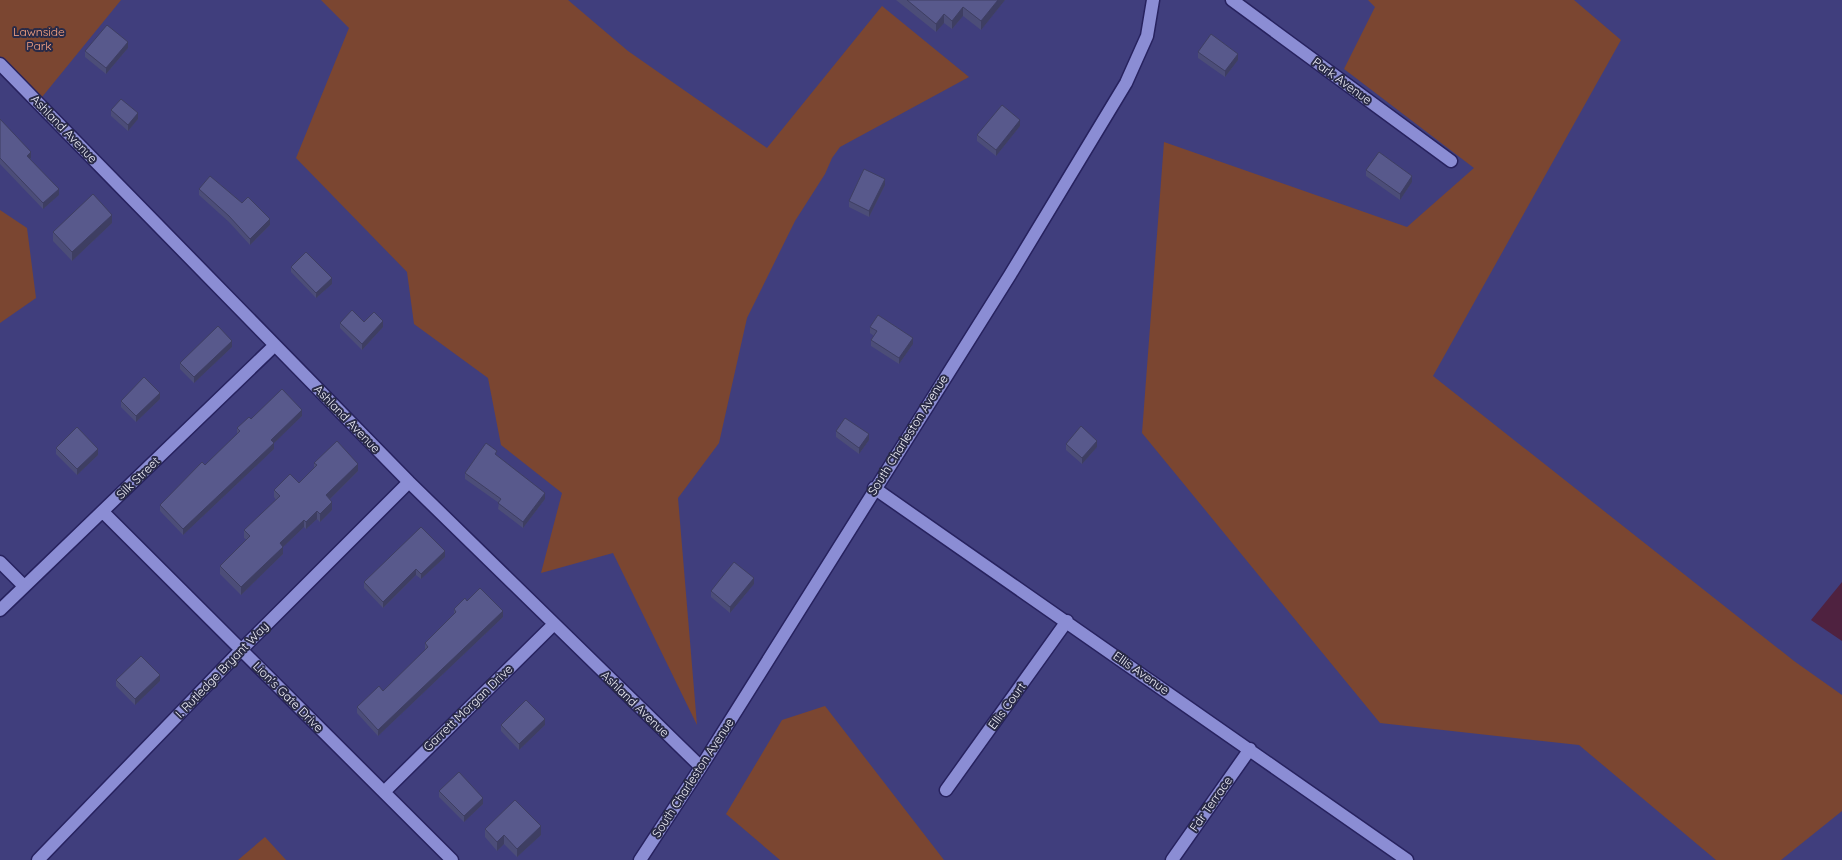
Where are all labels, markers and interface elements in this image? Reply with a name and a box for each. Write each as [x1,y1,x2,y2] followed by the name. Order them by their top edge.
[13,24,65,53] park label: Lawnside Park
[1310,54,1375,107] street label: Park Avenue
[28,92,101,166] street label: Ashland Avenue
[864,372,951,498] street label: South Charleston Avenue
[311,382,384,456] street label: Ashland Avenue
[113,453,162,502] street label: Silk Street
[172,619,271,721] street label: I. Rutledge Bryant Way
[1110,648,1172,697] street label: Ellis Avenue
[250,658,327,735] street label: Lion's Gate Drive
[420,661,516,754] street label: Garrett Morgan Drive
[598,667,673,740] street label: Ashland Avenue
[985,679,1029,732] street label: Ellis Court
[648,715,737,840] street label: South Charleston Avenue
[1186,773,1235,834] street label: Fdr Terrace

